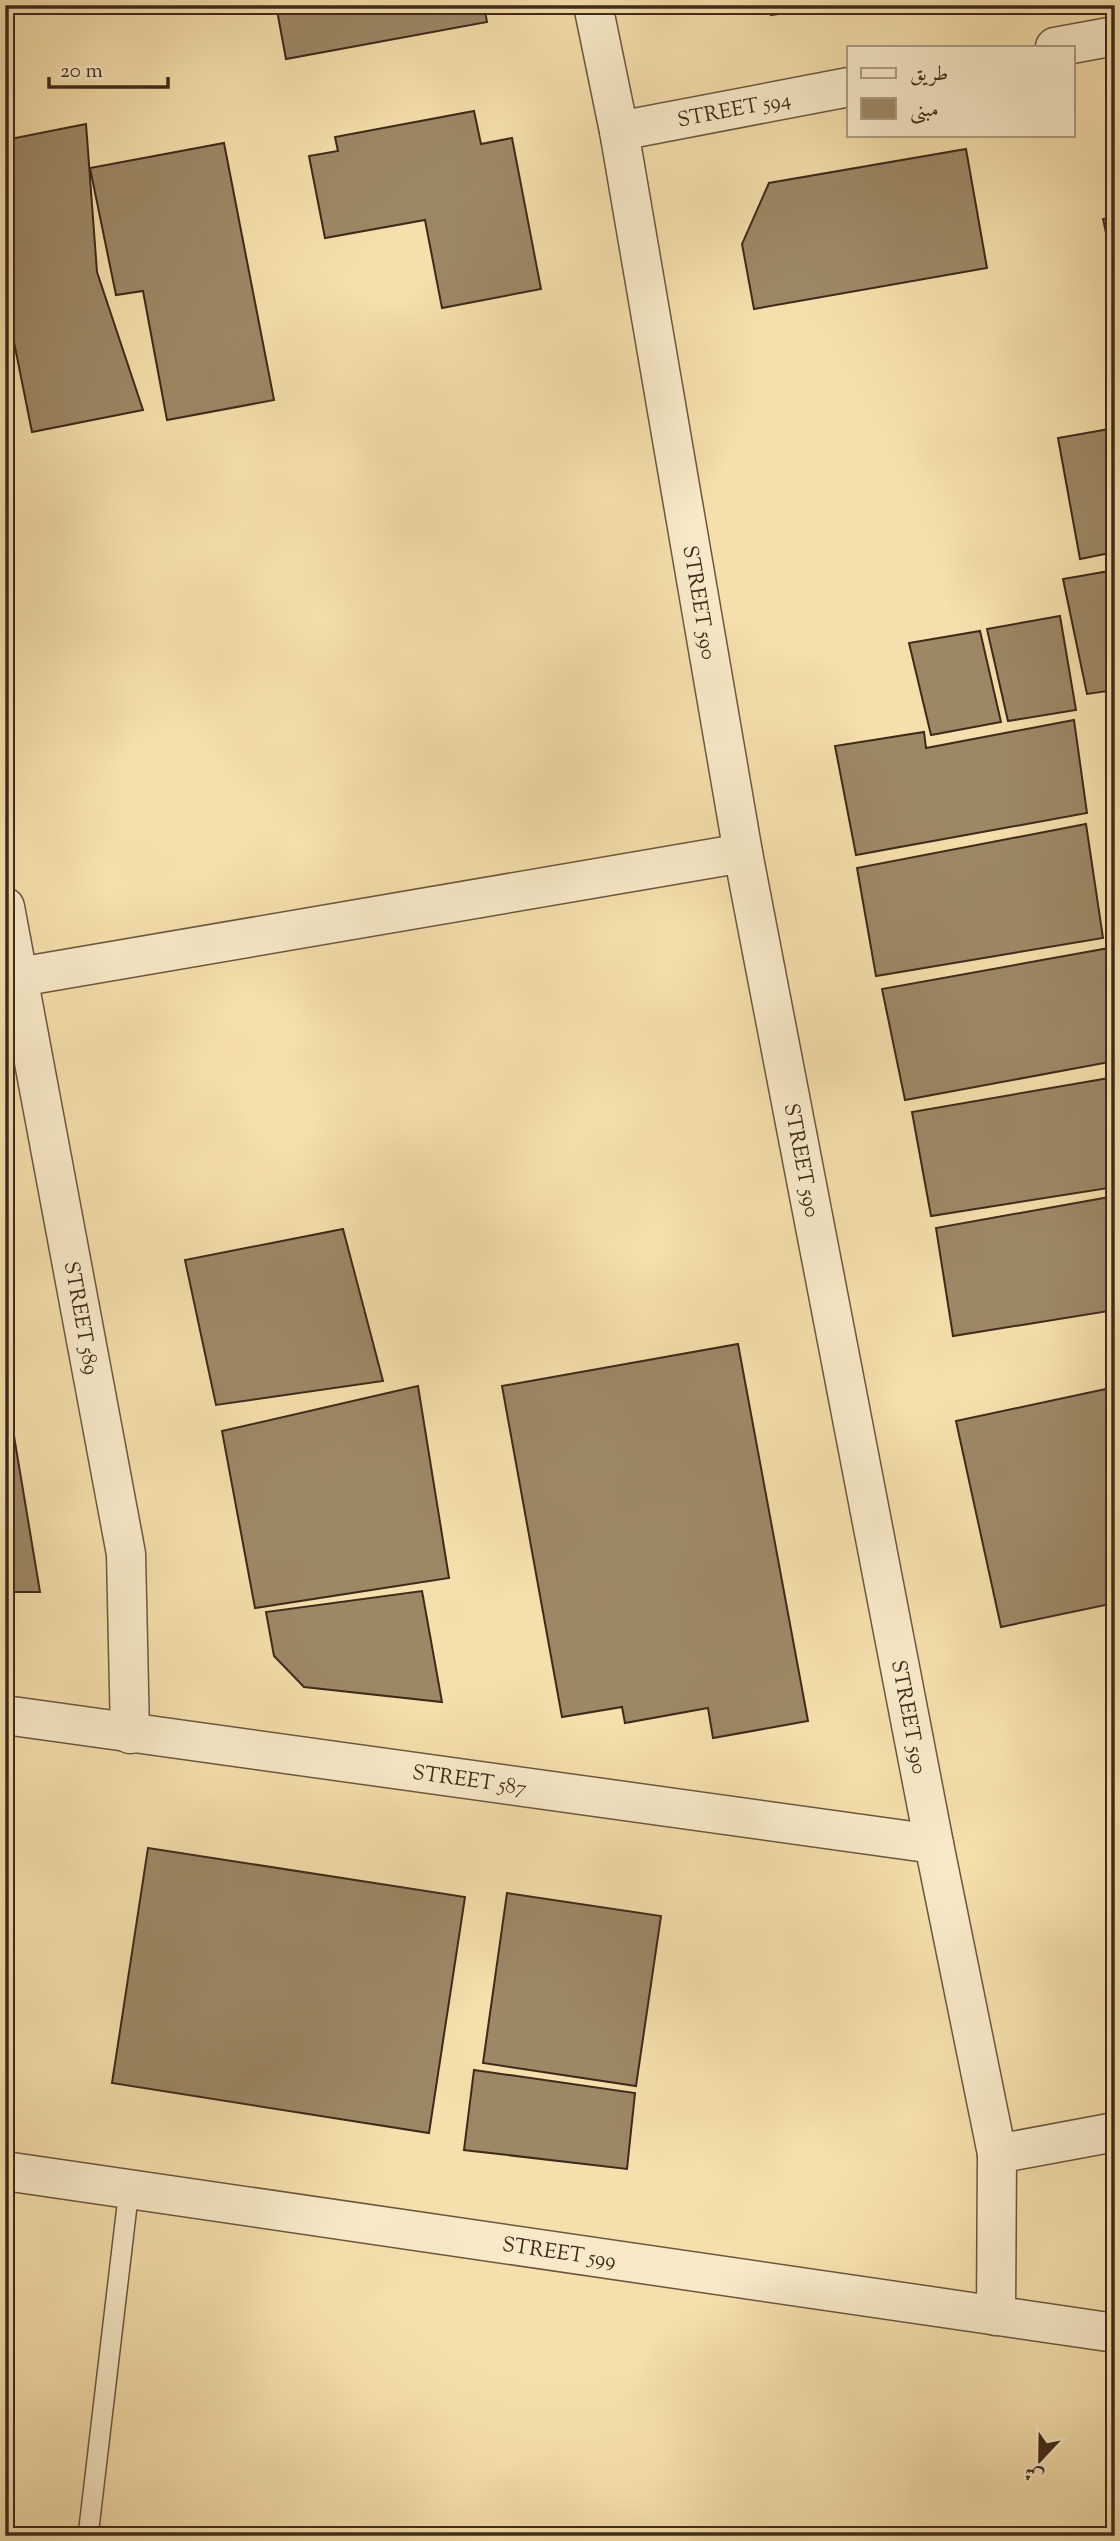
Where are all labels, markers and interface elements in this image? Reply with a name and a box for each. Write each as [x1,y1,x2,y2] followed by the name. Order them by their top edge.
[49,46,168,90] scale bar
[847,46,1074,136] legend
[60,57,103,87] text: 20 m
[910,60,948,90] text: طريق
[675,85,794,137] street label: STREET 594
[910,96,939,126] text: مبنى
[673,543,723,662] street label: STREET 590
[775,1101,826,1220] street label: STREET 590
[55,1259,105,1377] street label: STREET 589
[882,1658,933,1777] street label: STREET 590
[410,1759,529,1804] street label: STREET 587
[500,2231,618,2277] street label: STREET 599
[1004,2426,1074,2496] north arrow
[1021,2457,1048,2489] text: ش

